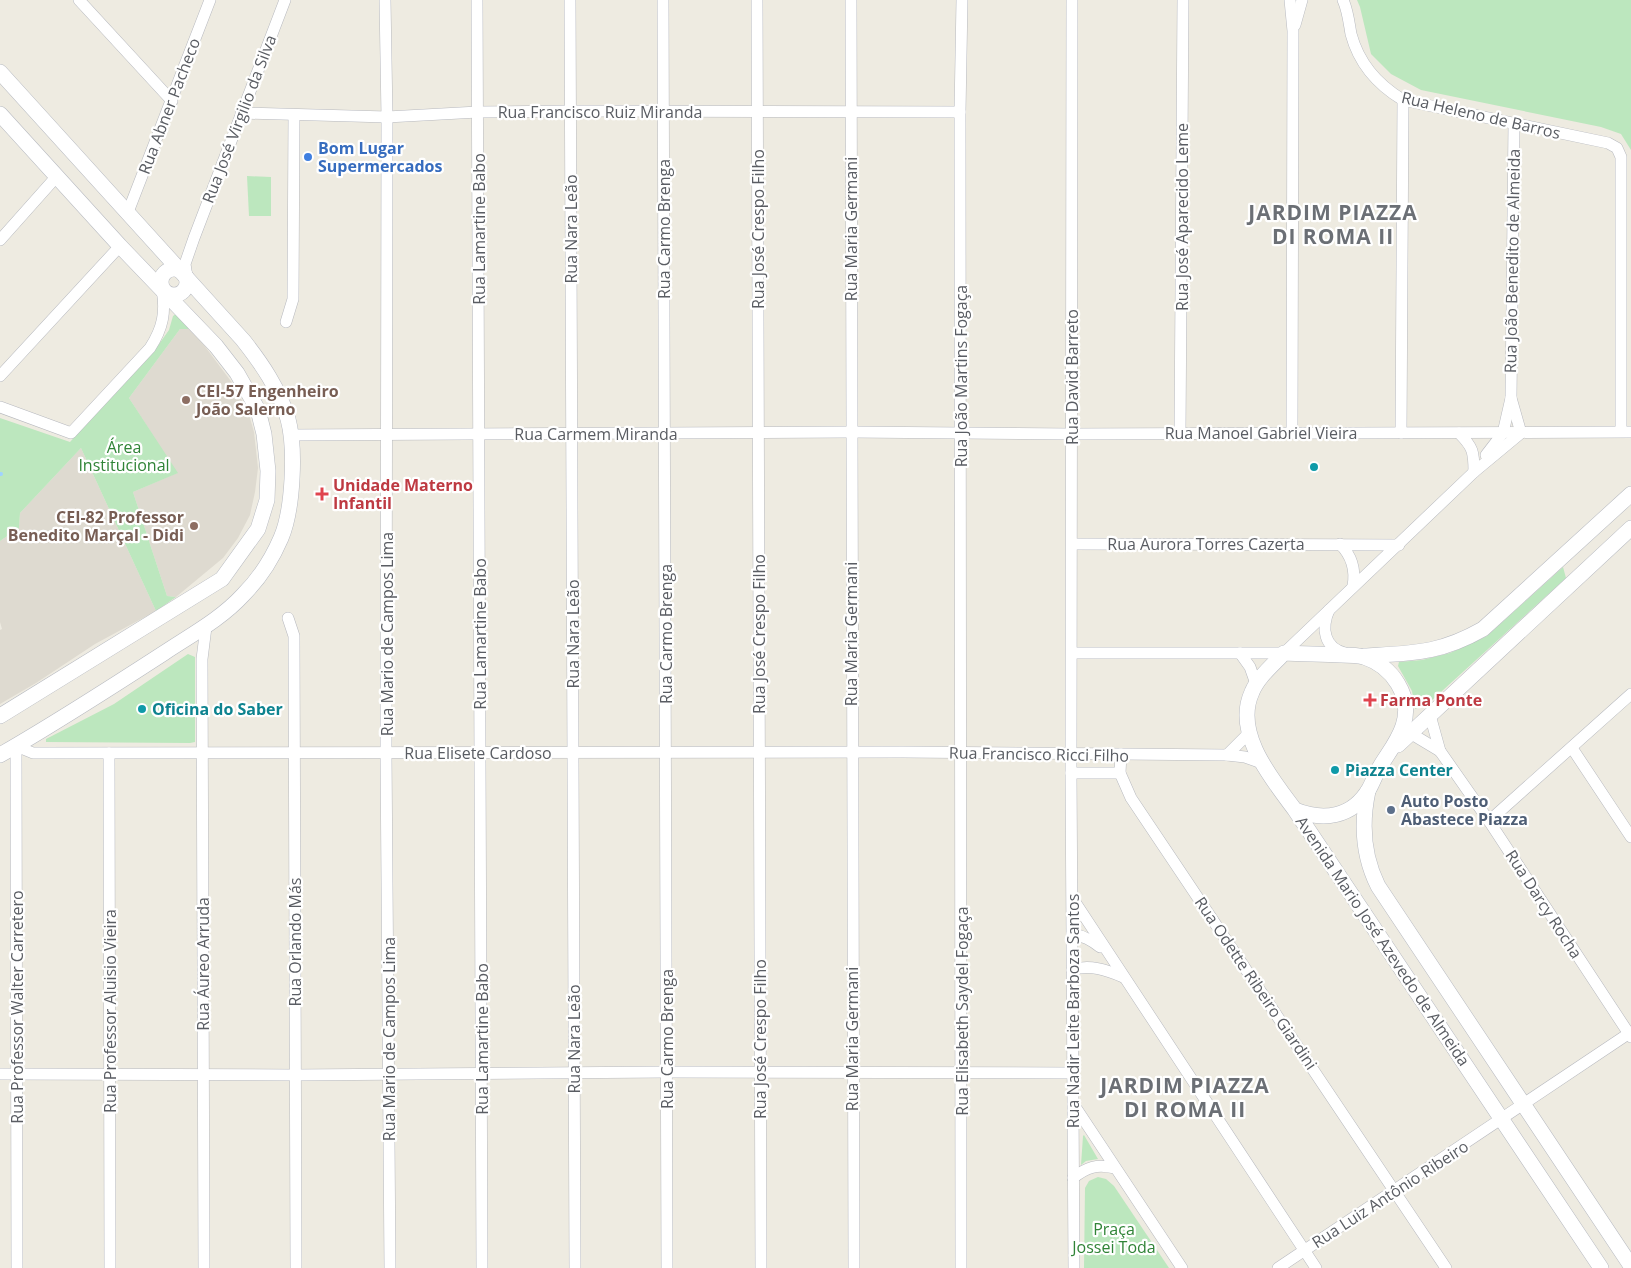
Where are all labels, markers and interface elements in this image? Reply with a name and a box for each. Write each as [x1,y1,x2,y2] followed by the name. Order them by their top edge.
[197,32,281,206] street label: Rua José Virgilio da Silva
[133,35,205,177] street label: Rua Abner Pacheco
[1399,86,1563,144] street label: Rua Heleno de Barros
[498,101,702,123] street label: Rua Francisco Ruiz Miranda
[1171,123,1193,311] street label: Rua José Aparecido Leme
[318,137,443,177] place label: Bom Lugar Supermercados
[747,149,769,309] street label: Rua José Crespo Filho
[1499,149,1525,373] street label: Rua João Benedito de Almeida
[302,151,314,163] marker: Bom Lugar Supermercados
[468,153,490,305] street label: Rua Lamartine Babo
[840,157,862,301] street label: Rua Maria Germani
[653,159,675,299] street label: Rua Carmo Brenga
[560,174,582,284] street label: Rua Nara Leão
[1246,198,1418,250] district label: JARDIM PIAZZA DI ROMA II
[950,285,972,467] street label: Rua João Martins Fogaça
[1061,309,1083,445] street label: Rua David Barreto
[194,380,339,420] place label: CEI-57 Engenheiro João Salerno
[180,394,192,406] marker: CEI-57 Engenheiro João Salerno
[1165,422,1357,444] street label: Rua Manoel Gabriel Vieira
[514,423,678,445] street label: Rua Carmem Miranda
[78,436,170,476] park label: Área Institucional
[1324,456,1339,478] place label: ㅤ
[1308,461,1320,473] marker: ㅤ
[333,474,473,514] place label: Unidade Materno Infantil
[315,487,329,501] marker: Unidade Materno Infantil
[8,506,184,546] place label: CEI-82 Professor Benedito Marçal - Didi
[188,520,200,532] marker: CEI-82 Professor Benedito Marçal - Didi
[376,532,398,736] street label: Rua Mario de Campos Lima
[1107,533,1305,555] street label: Rua Aurora Torres Cazerta
[748,554,770,714] street label: Rua José Crespo Filho
[469,558,491,710] street label: Rua Lamartine Babo
[840,562,862,706] street label: Rua Maria Germani
[655,564,677,704] street label: Rua Carmo Brenga
[562,579,584,689] street label: Rua Nara Leão
[1380,689,1482,711] place label: Farma Ponte
[1364,694,1376,706] marker: Farma Ponte
[152,698,283,720] place label: Oficina do Saber
[136,703,148,715] marker: Oficina do Saber
[949,741,1129,767] street label: Rua Francisco Ricci Filho
[404,742,552,764] street label: Rua Elisete Cardoso
[1345,759,1453,781] place label: Piazza Center
[1329,764,1341,776] marker: Piazza Center
[1401,790,1528,830] place label: Auto Posto Abastece Piazza
[1385,804,1397,816] marker: Auto Posto Abastece Piazza
[1291,812,1475,1070] street label: Avenida Mario José Azevedo de Almeida
[1501,845,1587,963] street label: Rua Darcy Rocha
[284,878,306,1006] street label: Rua Orlando Más
[6,890,28,1124] street label: Rua Professor Walter Carretero
[1190,892,1322,1074] street label: Rua Odette Ribeiro Giardini
[1062,894,1084,1128] street label: Rua Nadir Leite Barboza Santos
[192,897,214,1031] street label: Rua Áureo Arruda
[951,906,973,1116] street label: Rua Elisabeth Saydel Fogaça
[99,909,121,1113] street label: Rua Professor Aluisio Vieira
[378,937,400,1141] street label: Rua Mario de Campos Lima
[749,959,771,1119] street label: Rua José Crespo Filho
[471,963,493,1115] street label: Rua Lamartine Babo
[841,967,863,1111] street label: Rua Maria Germani
[656,969,678,1109] street label: Rua Carmo Brenga
[563,984,585,1094] street label: Rua Nara Leão
[1098,1071,1270,1123] district label: JARDIM PIAZZA DI ROMA II
[1308,1135,1472,1253] street label: Rua Luiz Antônio Ribeiro
[1070,1218,1156,1258] park label: Praça Jossei Toda

